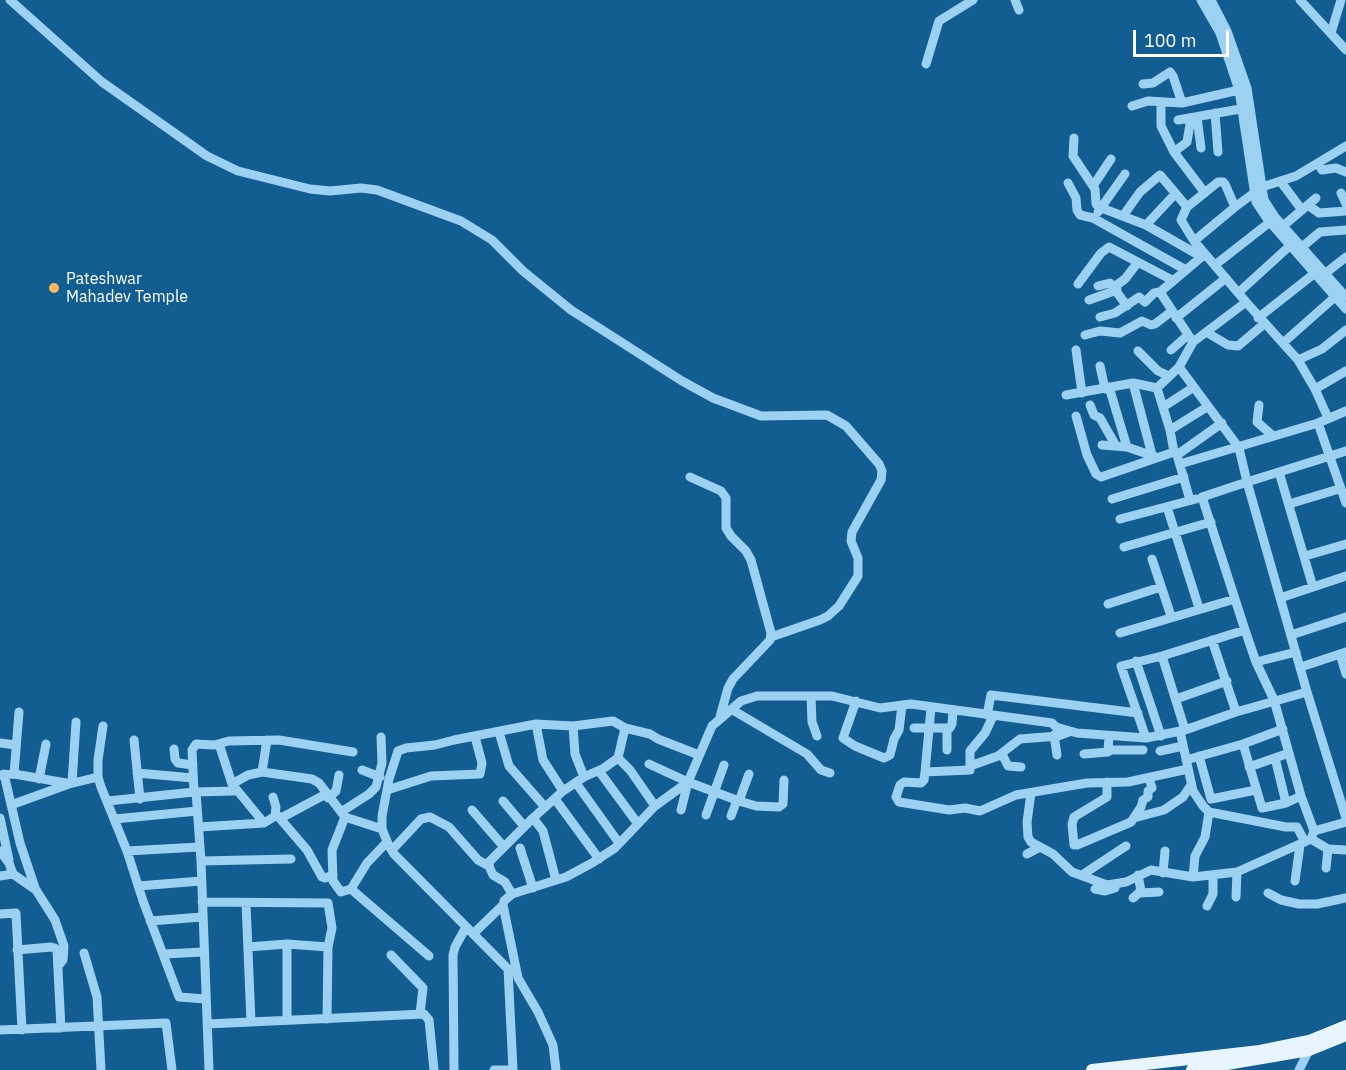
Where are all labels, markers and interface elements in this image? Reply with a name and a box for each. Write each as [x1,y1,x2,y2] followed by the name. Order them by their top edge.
[1136,18,1232,56] scale bar
[1144,29,1196,52] text: 100 m
[66,269,188,307] place label: Pateshwar Mahadev Temple
[47,281,61,295] marker: Pateshwar Mahadev Temple

